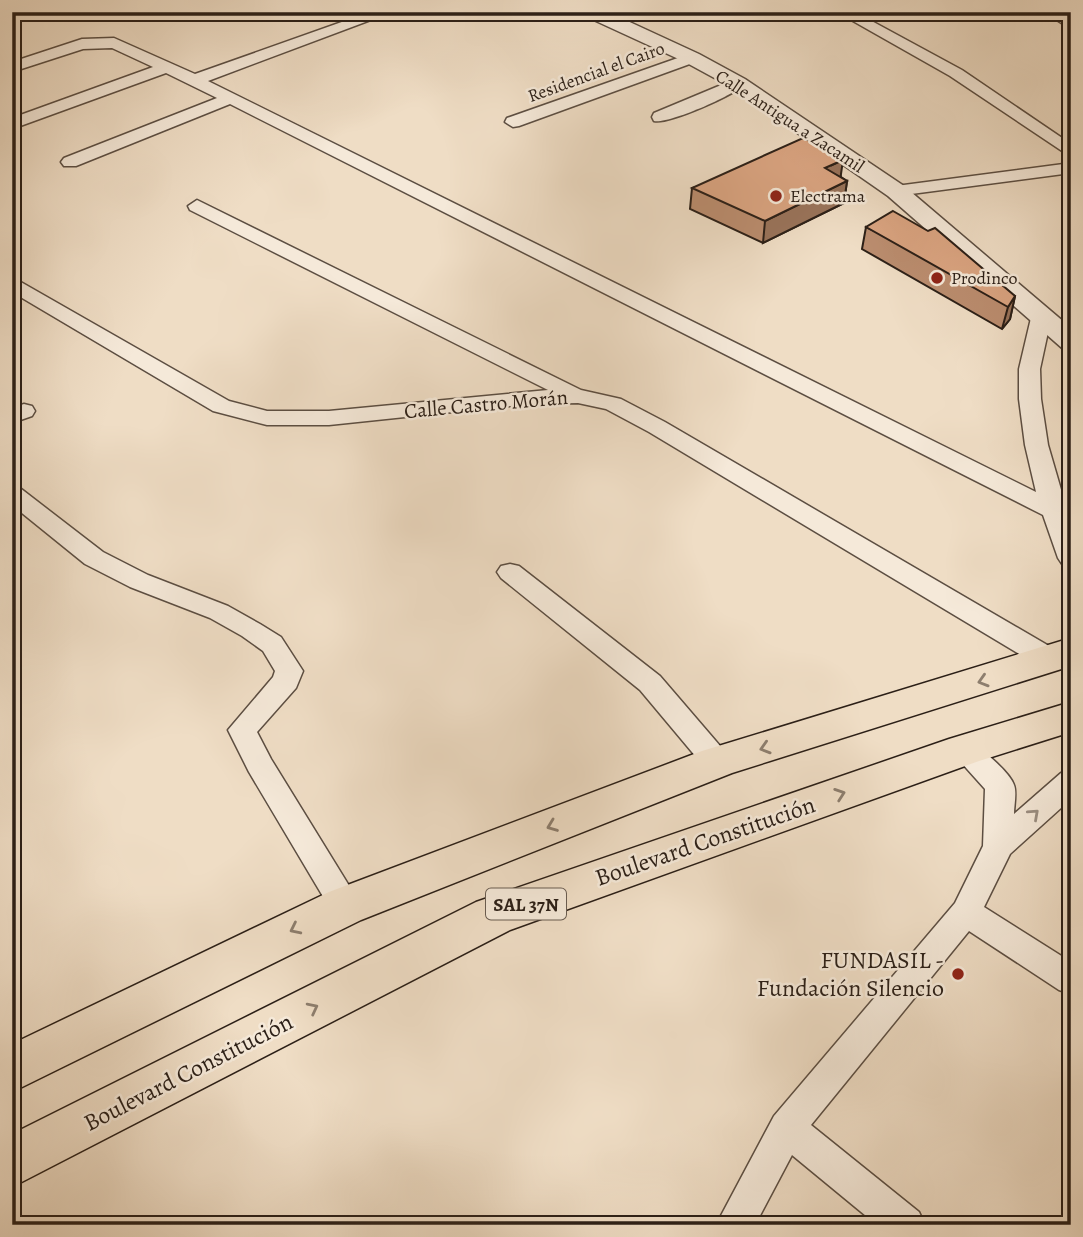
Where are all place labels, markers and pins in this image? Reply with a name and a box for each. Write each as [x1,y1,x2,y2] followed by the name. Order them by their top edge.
[790,184,866,208] place label: Electrama
[768,188,784,204] marker: Electrama
[951,266,1017,290] place label: Prodinco
[929,270,945,286] marker: Prodinco
[757,944,944,1004] place label: FUNDASIL - Fundación Silencio
[950,966,966,982] marker: FUNDASIL - Fundación Silencio

